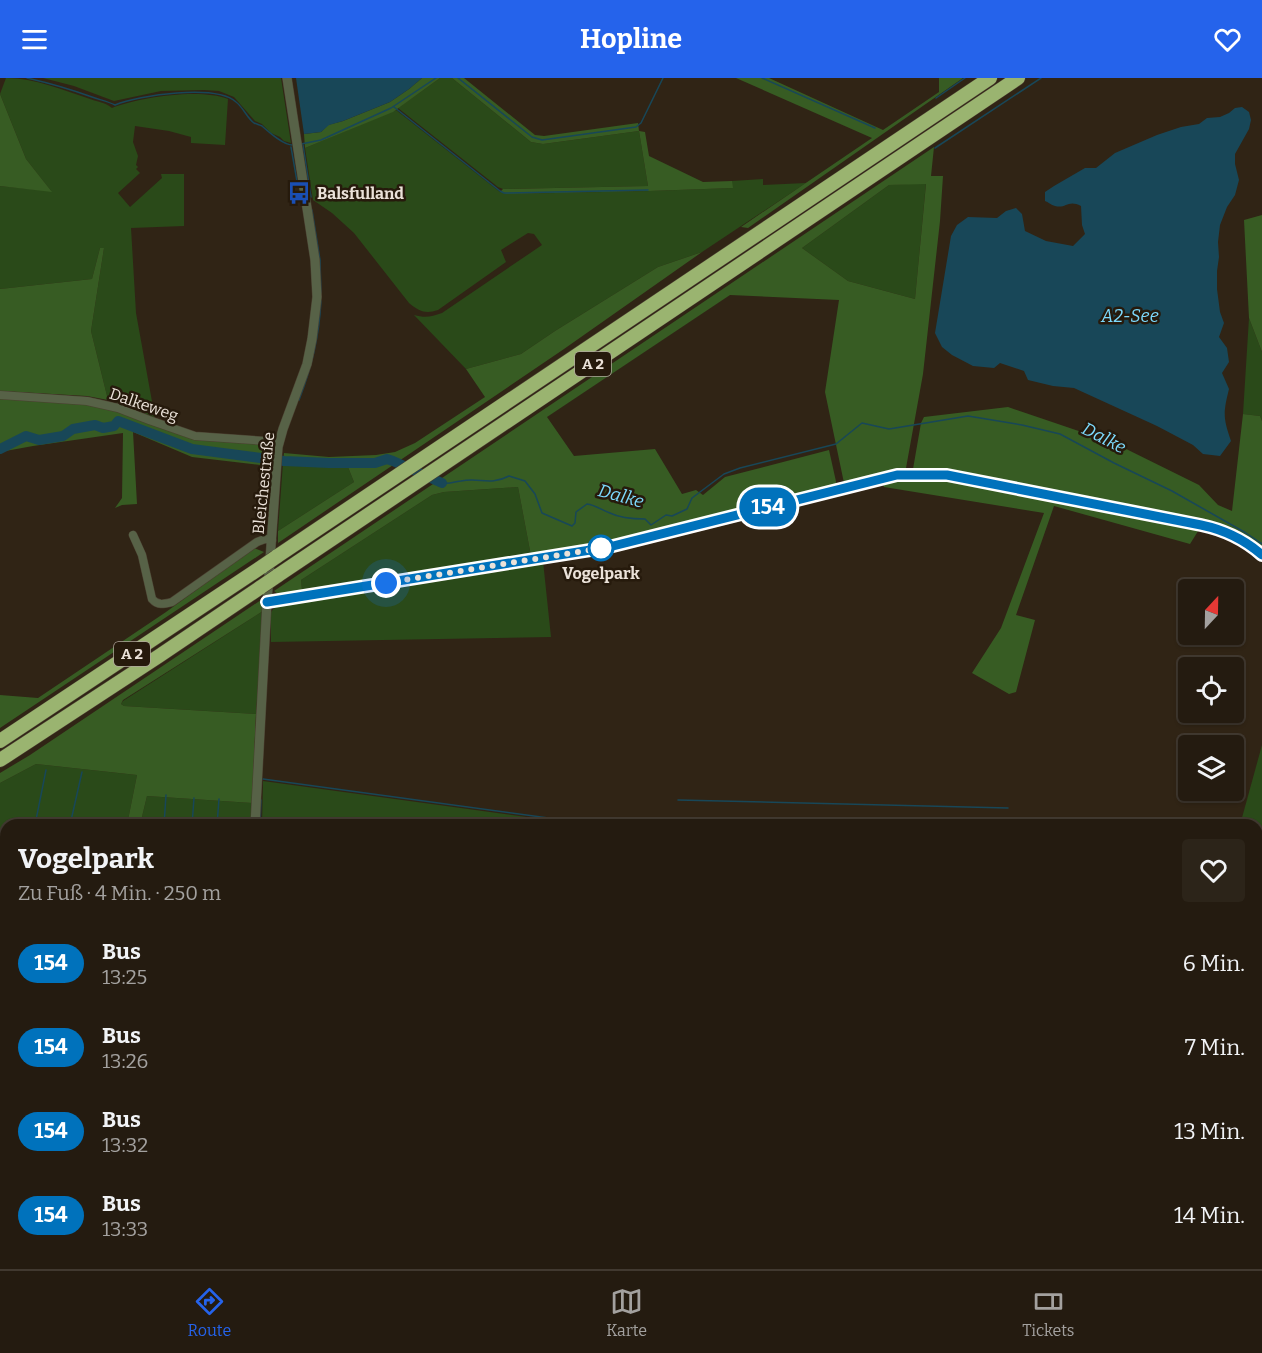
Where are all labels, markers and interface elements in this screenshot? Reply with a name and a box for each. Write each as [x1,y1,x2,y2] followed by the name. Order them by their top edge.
[18,23,51,56] icon: menu
[580,23,682,55] text: Hopline
[1211,23,1244,56] icon: heart
[286,180,312,206] bus stop icon: Balsfulland
[317,184,404,203] place label: Balsfulland
[1100,305,1159,327] water label: A2-See
[575,352,611,376] road number: A 2
[107,384,181,425] street label: Dalkeweg
[1078,418,1130,458] water label: Dalke
[249,431,278,535] street label: Bleichestraße
[596,479,646,513] water label: Dalke
[734,488,802,526] line badge: 154
[751,494,785,520] text: 154
[588,535,614,561] marker: Vogelpark
[562,564,640,583] place label: Vogelpark
[371,568,401,598] your location
[1178,579,1244,645] north arrow
[1178,579,1244,801] map controls
[114,642,150,666] road number: A 2
[1178,657,1244,723] button: locate
[1178,735,1244,801] button: layers
[1182,839,1245,902] button: heart
[18,842,154,875] text: Vogelpark
[18,881,221,905] text: Zu Fuß · 4 Min. · 250 m
[102,938,141,965] text: Bus
[34,950,68,976] text: 154
[1183,950,1245,977] text: 6 Min.
[102,965,147,989] text: 13:25
[102,1022,141,1049] text: Bus
[34,1034,68,1060] text: 154
[1185,1034,1245,1061] text: 7 Min.
[102,1049,148,1073] text: 13:26
[102,1106,141,1133] text: Bus
[34,1118,68,1144] text: 154
[1174,1118,1245,1145] text: 13 Min.
[102,1133,148,1157] text: 13:32
[102,1190,141,1217] text: Bus
[34,1202,68,1228] text: 154
[1174,1202,1245,1229] text: 14 Min.
[102,1217,148,1241] text: 13:33
[188,1285,231,1340] tab: Route
[606,1285,647,1340] tab: Karte
[1022,1285,1074,1340] tab: Tickets

